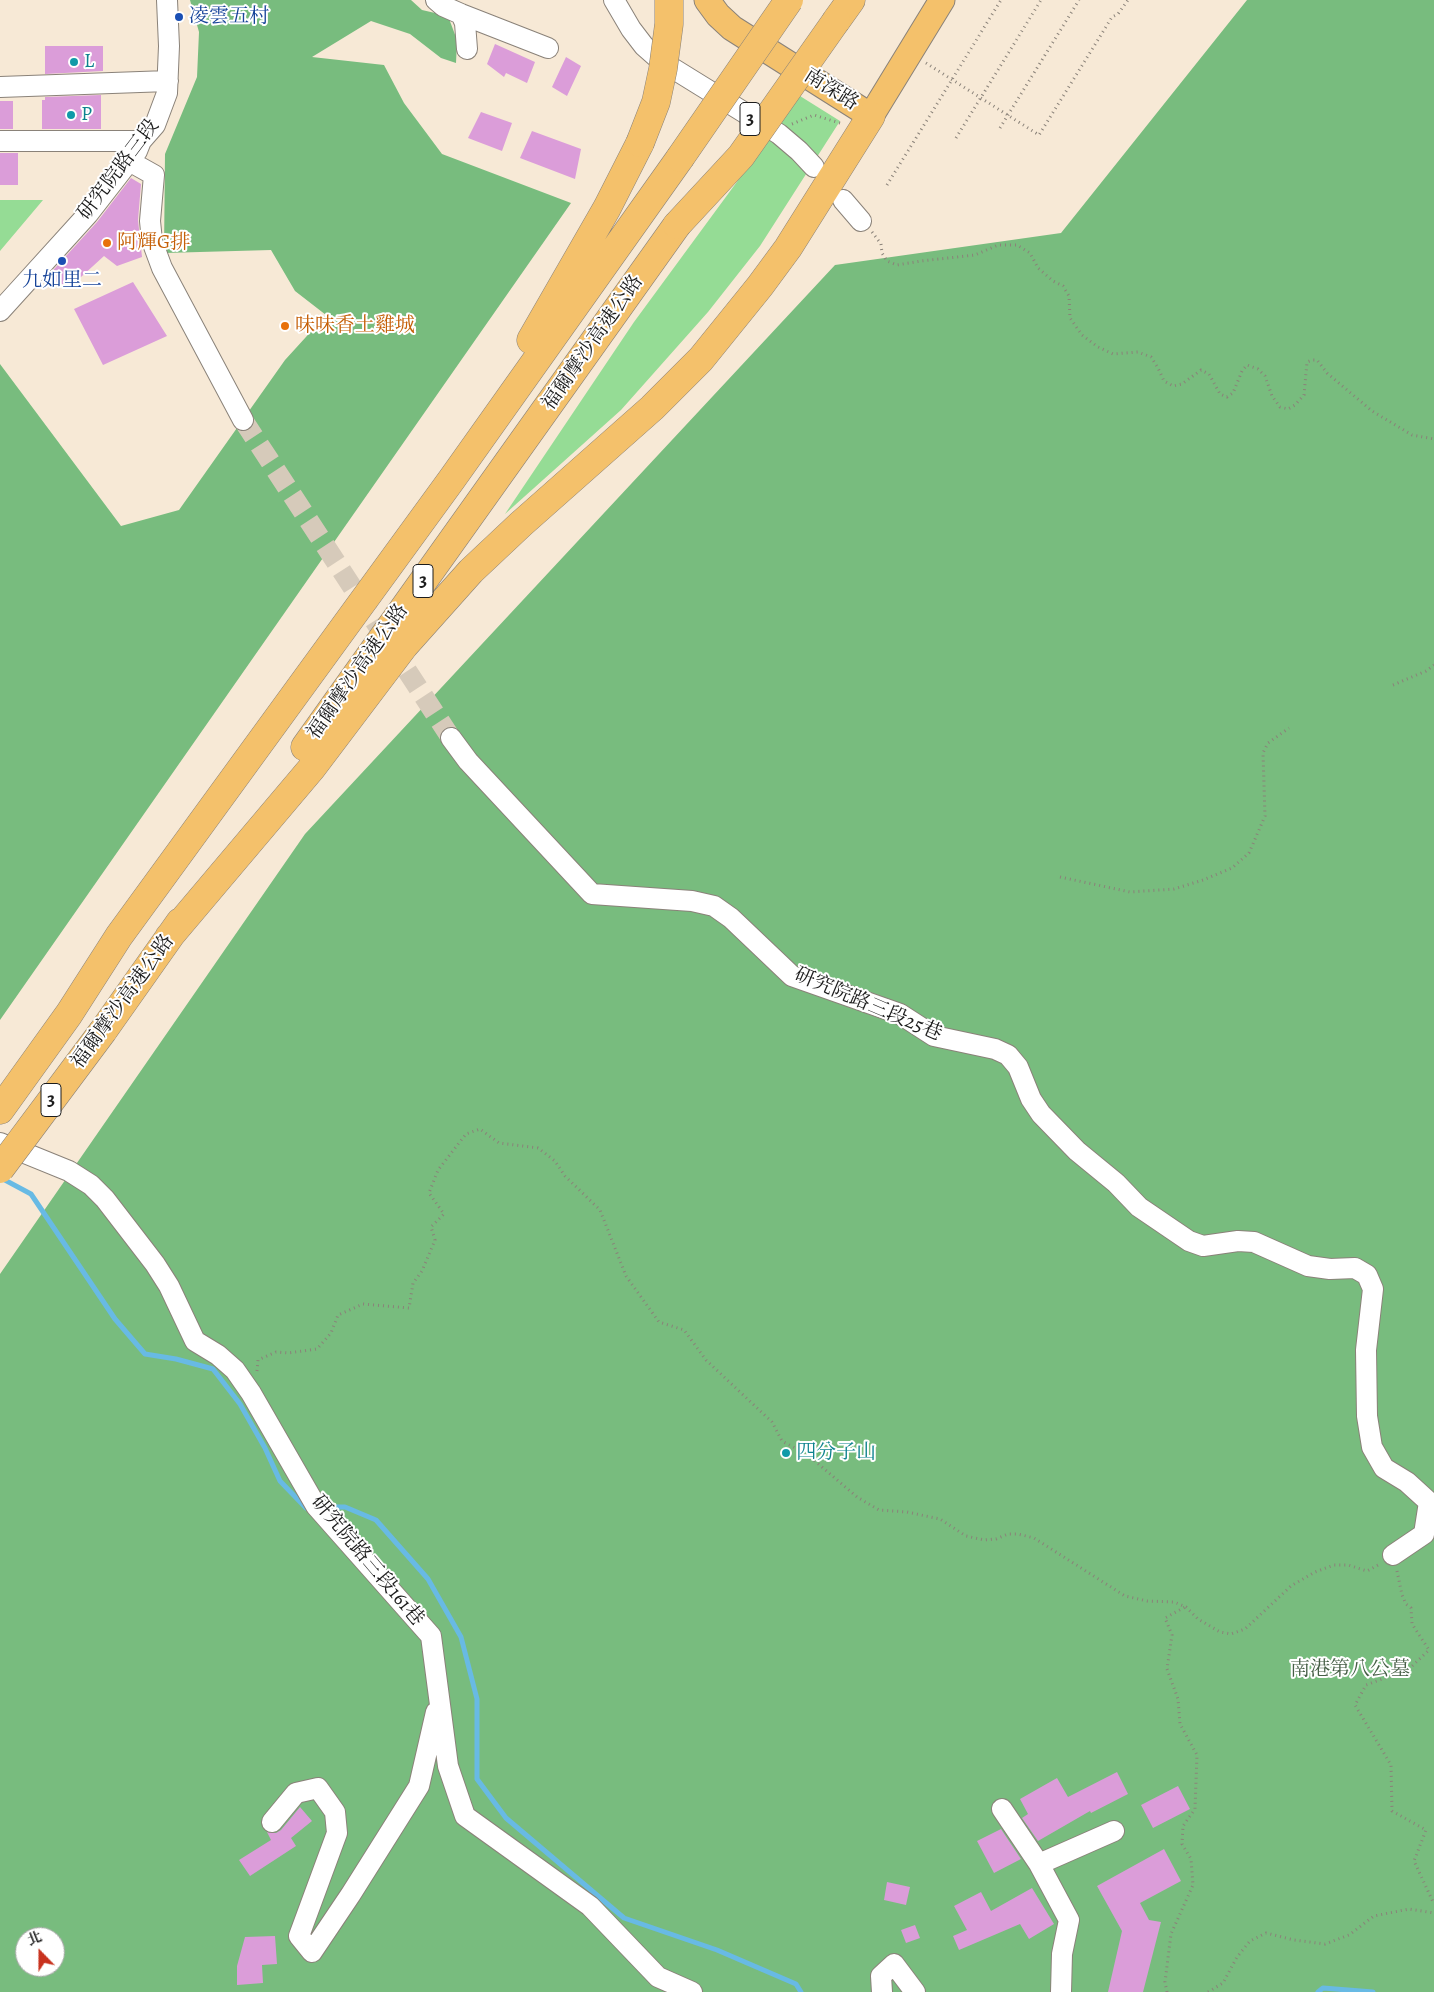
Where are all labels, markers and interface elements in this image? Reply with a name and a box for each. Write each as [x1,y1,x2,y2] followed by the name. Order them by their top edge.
[189,5,269,29] place label: 凌雲五村
[173,11,185,23] marker: 凌雲五村
[84,50,94,74] place label: L
[68,56,80,68] marker: L
[799,64,863,116] street label: 南深路
[740,102,760,136] road number: 3
[81,103,92,127] place label: P
[65,109,77,121] marker: P
[73,115,165,225] street label: 研究院路三段
[117,231,190,255] place label: 阿輝G排
[101,237,113,249] marker: 阿輝G排
[56,255,68,267] marker: 九如里二
[22,269,102,293] place label: 九如里二
[537,271,649,415] street label: 福爾摩沙高速公路
[295,314,415,338] place label: 味味香土雞城
[279,320,291,332] marker: 味味香土雞城
[413,564,433,598] road number: 3
[302,600,414,744] street label: 福爾摩沙高速公路
[66,930,180,1074] street label: 福爾摩沙高速公路
[791,963,945,1047] street label: 研究院路三段25巷
[41,1084,61,1116] road number: 3
[796,1441,876,1465] place label: 四分子山
[780,1447,792,1459] marker: 四分子山
[305,1491,429,1631] street label: 研究院路三段161巷
[1290,1658,1410,1682] park label: 南港第八公墓
[15,1927,65,1977] north arrow
[25,1927,45,1950] text: 北

